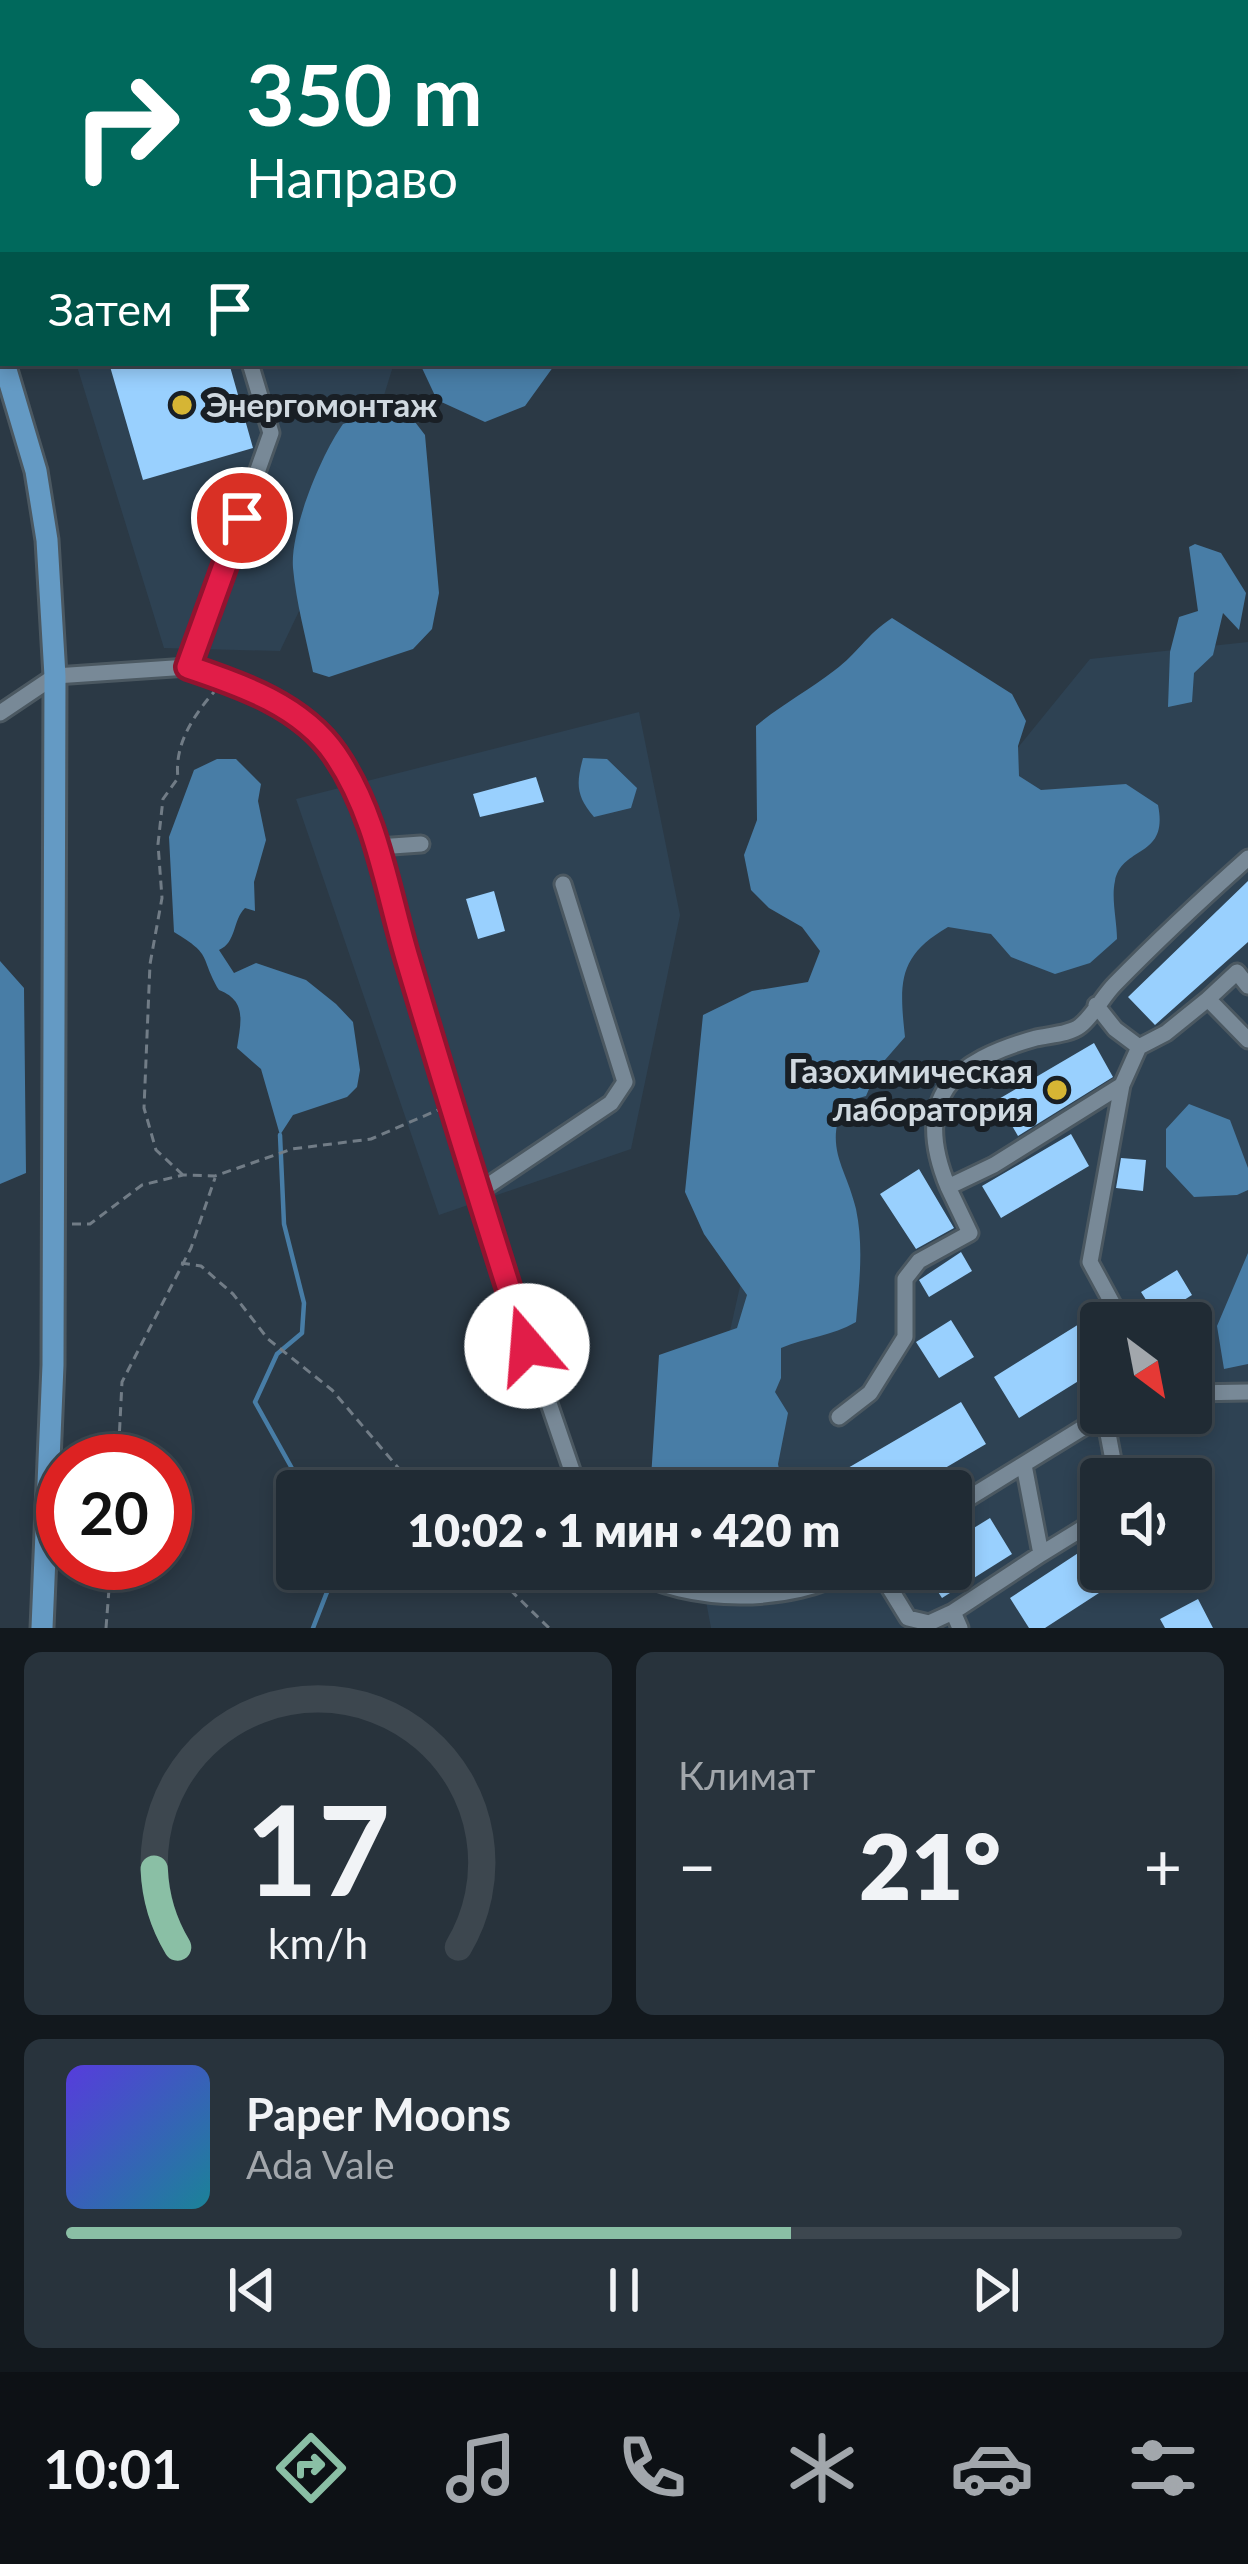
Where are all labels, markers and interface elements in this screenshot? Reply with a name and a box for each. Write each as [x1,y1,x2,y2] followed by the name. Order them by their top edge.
[246,43,483,144] text: 350 m
[48,48,204,204] icon: right
[246,145,458,210] text: Направо
[197,276,263,342] icon: arrive
[48,282,173,336] text: Затем
[206,384,437,424] place label: Энергомонтаж
[169,392,195,418] marker: Энергомонтаж
[191,467,293,569] pin
[209,485,275,551] icon: arrive
[788,1050,1033,1128] place label: Газохимическая лаборатория
[1044,1077,1070,1103] marker: Газохимическая лаборатория
[464,1283,590,1409] position arrow
[1080,1302,1212,1434] north arrow
[1080,1302,1212,1590] map controls
[36,1434,192,1590] speed limit sign: 20
[1080,1458,1212,1590] button: sound
[408,1503,840,1557] text: 10:02 · 1 мин · 420 m
[678,1752,816,1798] text: Климат
[246,1773,390,1923] text: 17
[859,1811,1001,1919] text: 21°
[678,1826,716,1905] text: −
[1144,1826,1182,1905] text: +
[268,1916,368,1967] text: km/h
[246,2087,511,2141] text: Paper Moons
[246,2141,395,2187] text: Ada Vale
[219,2257,285,2323] icon: previous
[591,2257,657,2323] icon: pause
[963,2257,1029,2323] icon: next
[269,2426,353,2510] icon: directions
[439,2426,523,2510] icon: music
[610,2426,694,2510] icon: phone
[780,2426,864,2510] icon: climate
[950,2426,1034,2510] icon: car
[1121,2426,1205,2510] icon: filters
[43,2436,182,2501] text: 10:01

